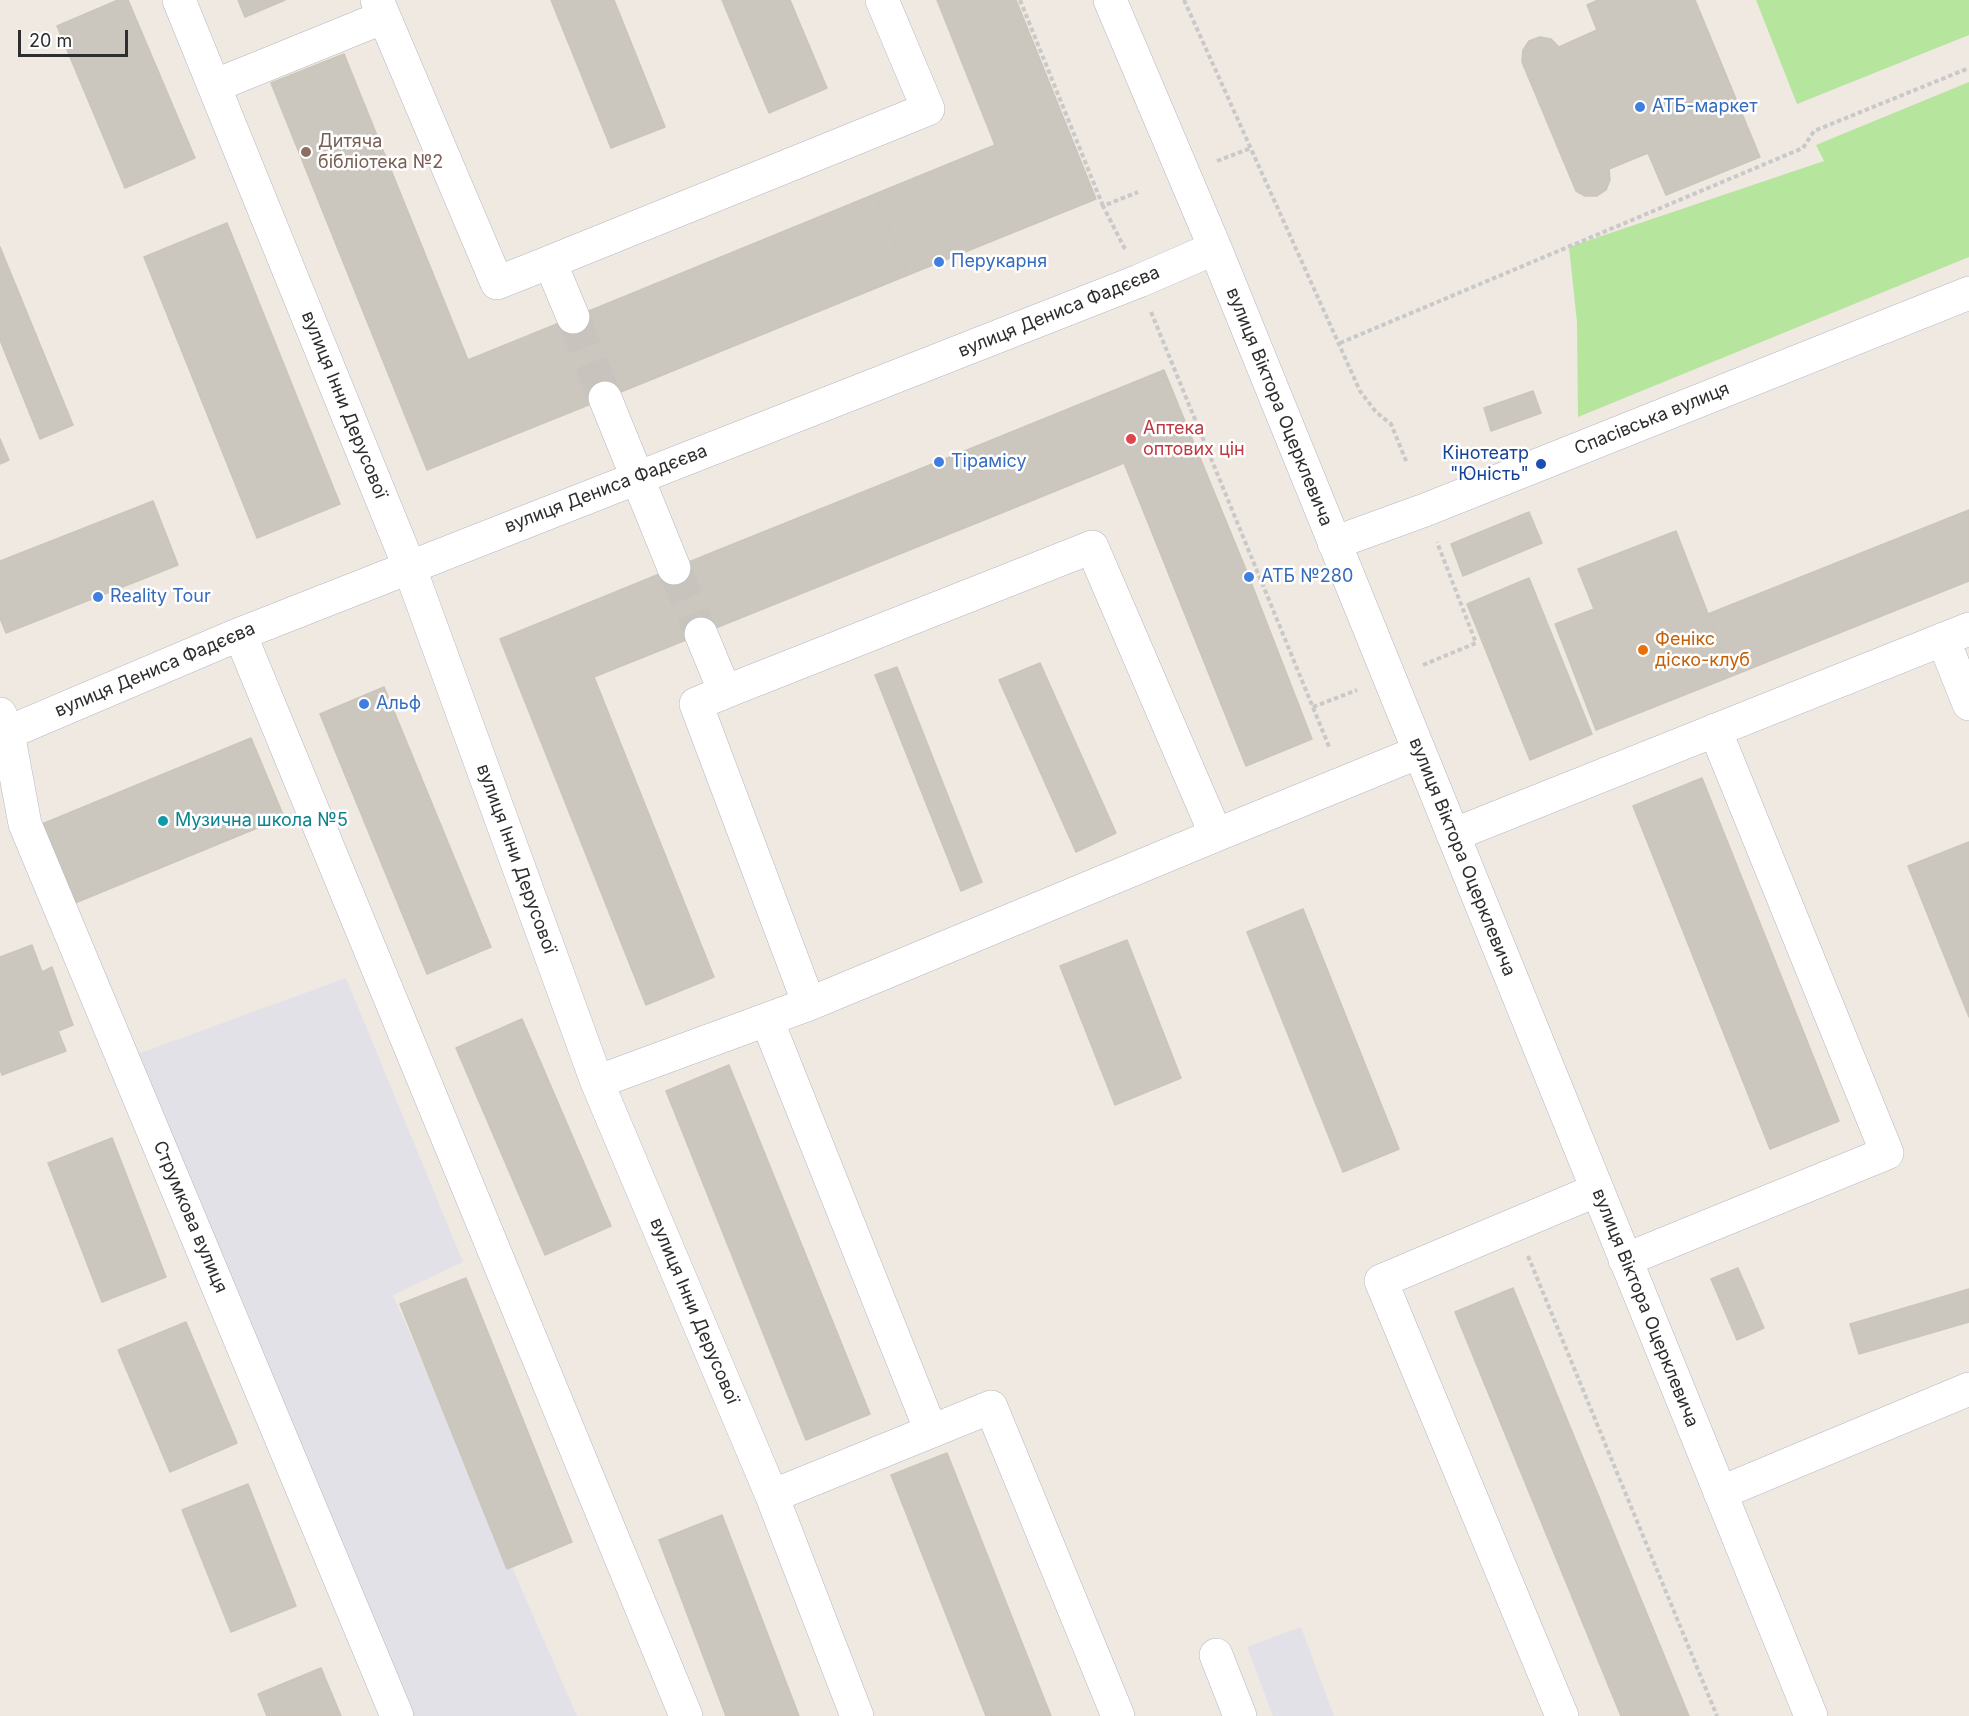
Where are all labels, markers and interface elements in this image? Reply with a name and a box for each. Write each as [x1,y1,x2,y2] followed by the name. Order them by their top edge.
[21,18,130,56] scale bar
[29,30,72,51] text: 20 m
[1652,96,1758,118] place label: АТБ-маркет
[1633,100,1647,114] marker: АТБ-маркет
[318,131,443,174] place label: Дитяча бібліотека №2
[299,145,313,159] marker: Дитяча бібліотека №2
[951,251,1047,273] place label: Перукарня
[932,255,946,269] marker: Перукарня
[955,262,1163,362] street label: вулиця Дениса Фадєєва
[1221,285,1337,529] street label: вулиця Віктора Оцерклевича
[296,308,392,502] street label: вулиця Інни Дерусової
[1571,378,1733,460] street label: Спасівська вулиця
[1143,418,1245,460] place label: Аптека оптових цін
[1124,432,1138,446] marker: Аптека оптових цін
[502,440,710,538] street label: вулиця Дениса Фадєєва
[1442,443,1529,486] place label: Кінотеатр "Юність"
[951,451,1027,473] place label: Тірамісу
[932,455,946,469] marker: Тірамісу
[1534,457,1548,471] marker: Кінотеатр "Юність"
[1261,566,1353,588] place label: АТБ №280
[1242,570,1256,584] marker: АТБ №280
[110,586,211,608] place label: Reality Tour
[91,590,105,604] marker: Reality Tour
[52,618,258,722] street label: вулиця Дениса Фадєєва
[1655,629,1750,672] place label: Фенікс діско-клуб
[1636,643,1650,657] marker: Фенікс діско-клуб
[376,693,421,715] place label: Альф
[357,697,371,711] marker: Альф
[1404,735,1520,979] street label: вулиця Віктора Оцерклевича
[472,761,560,957] street label: вулиця Інни Дерусової
[175,810,348,832] place label: Музична школа №5
[156,814,170,828] marker: Музична школа №5
[148,1138,232,1296] street label: Струмкова вулиця
[1587,1186,1703,1430] street label: вулиця Віктора Оцерклевича
[645,1215,743,1407] street label: вулиця Інни Дерусової

